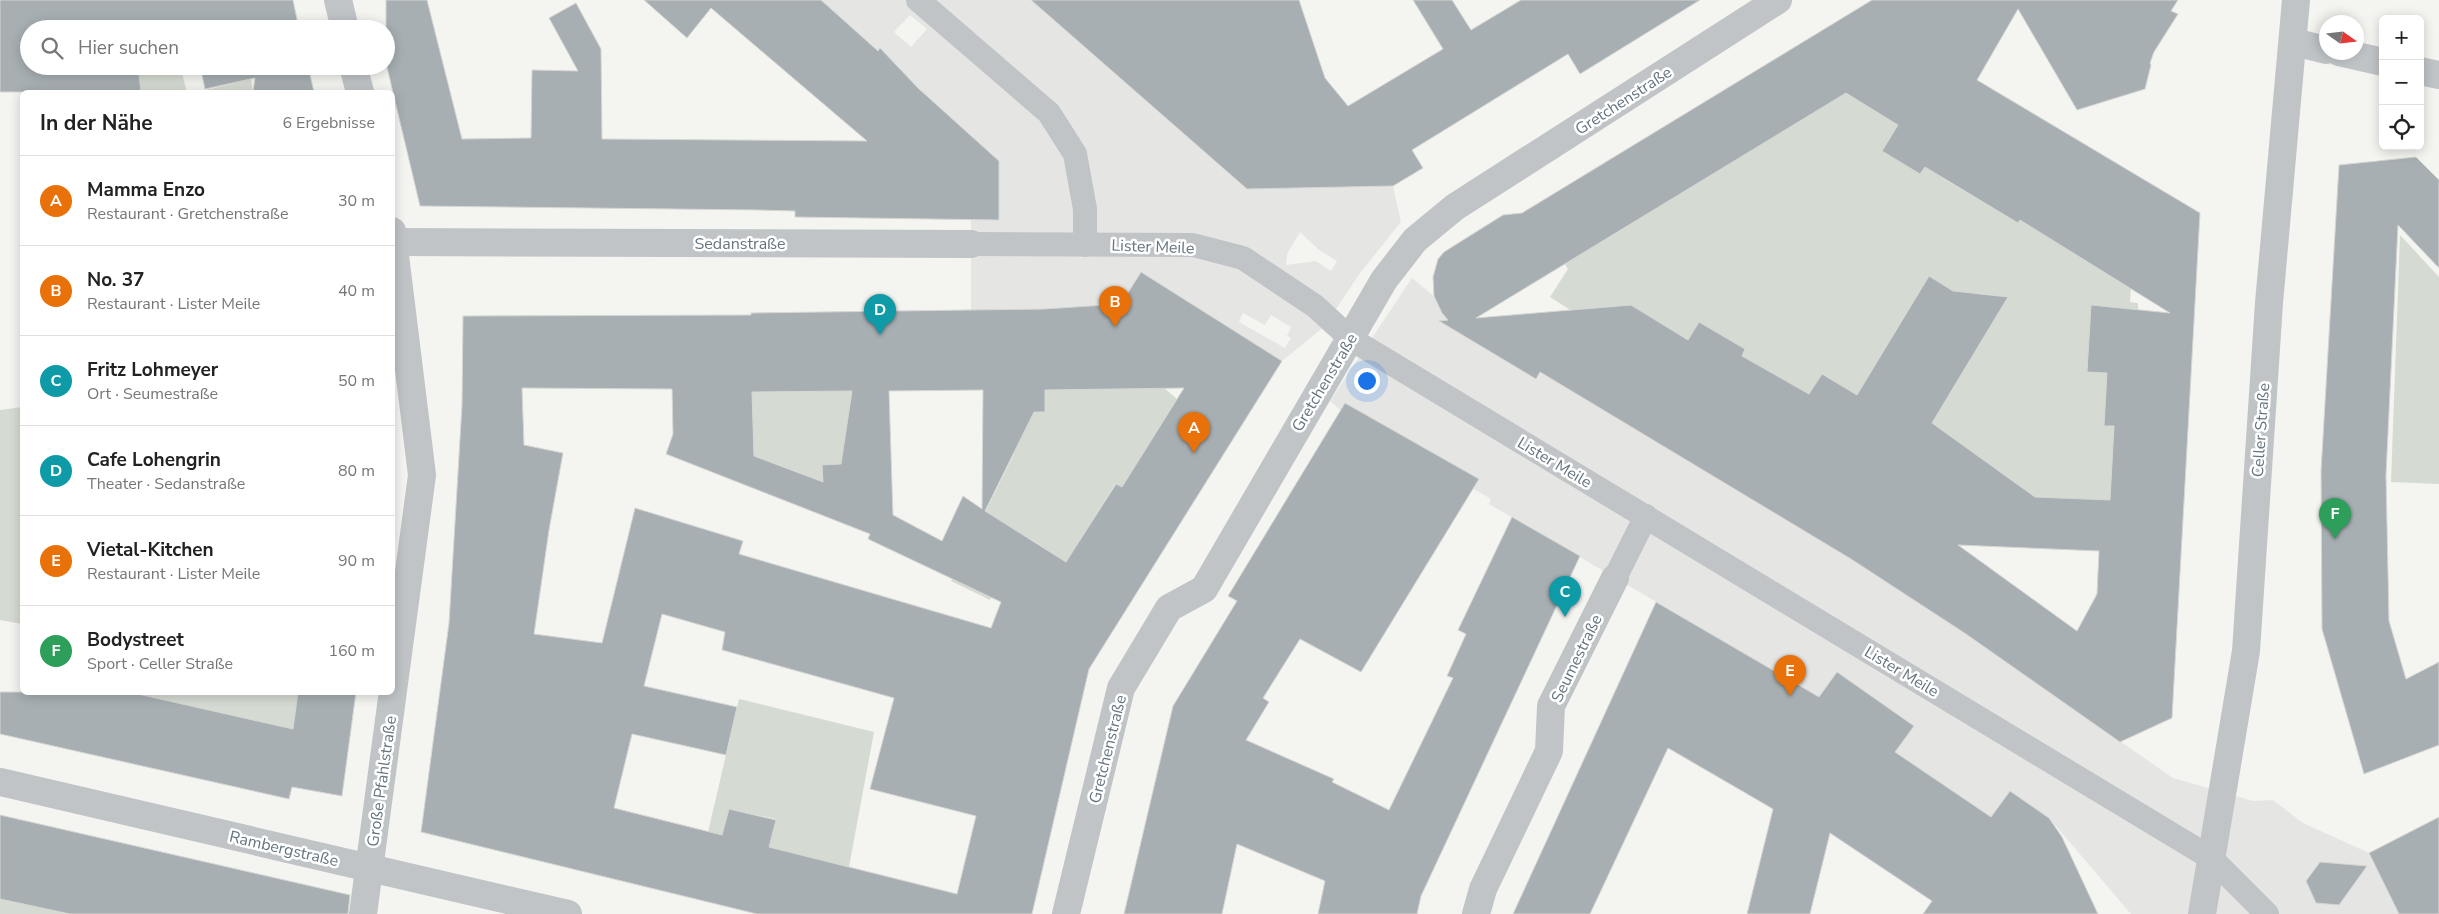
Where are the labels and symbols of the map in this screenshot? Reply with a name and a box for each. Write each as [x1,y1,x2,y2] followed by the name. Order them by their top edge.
[2319,15,2364,60] north arrow
[1571,61,1676,140] street label: Gretchenstraße
[695,233,785,255] street label: Sedanstraße
[1111,235,1195,259] street label: Lister Meile
[1099,286,1131,327] pin: B
[864,294,896,335] pin: D
[1287,329,1363,436] street label: Gretchenstraße
[1354,368,1380,394] your location
[2247,382,2275,478] street label: Celler Straße
[1178,412,1210,453] pin: A
[1513,432,1596,494] street label: Lister Meile
[2319,498,2351,539] pin: F
[1549,576,1581,617] pin: C
[1546,611,1608,706] street label: Seumestraße
[1860,641,1943,703] street label: Lister Meile
[1774,655,1806,696] pin: E
[1084,693,1132,806] street label: Gretchenstraße
[362,714,402,848] street label: Große Pfahlstraße
[227,826,341,872] street label: Rambergstraße

